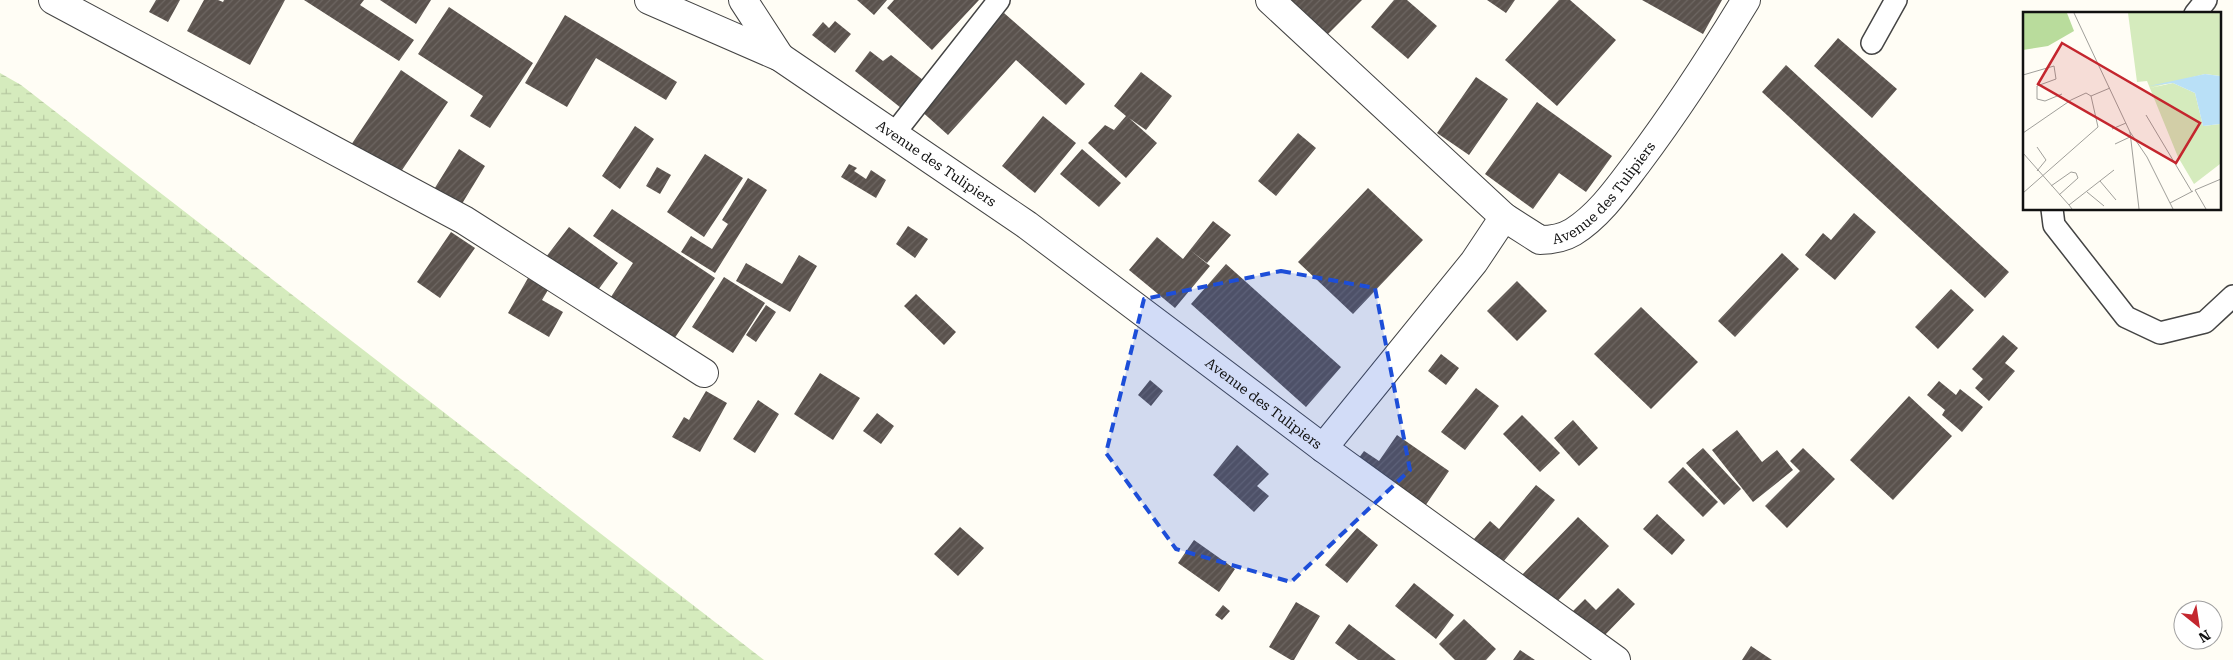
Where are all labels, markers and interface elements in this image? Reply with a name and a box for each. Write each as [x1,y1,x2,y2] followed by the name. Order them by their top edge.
[2023,12,2220,210] inset map
[874,117,1000,210] street label: Avenue des Tulipiers
[1551,138,1659,247] street label: Avenue des Tulipiers
[1203,355,1325,452] street label: Avenue des Tulipiers
[2173,600,2223,650] north arrow
[2196,627,2213,646] text: N

